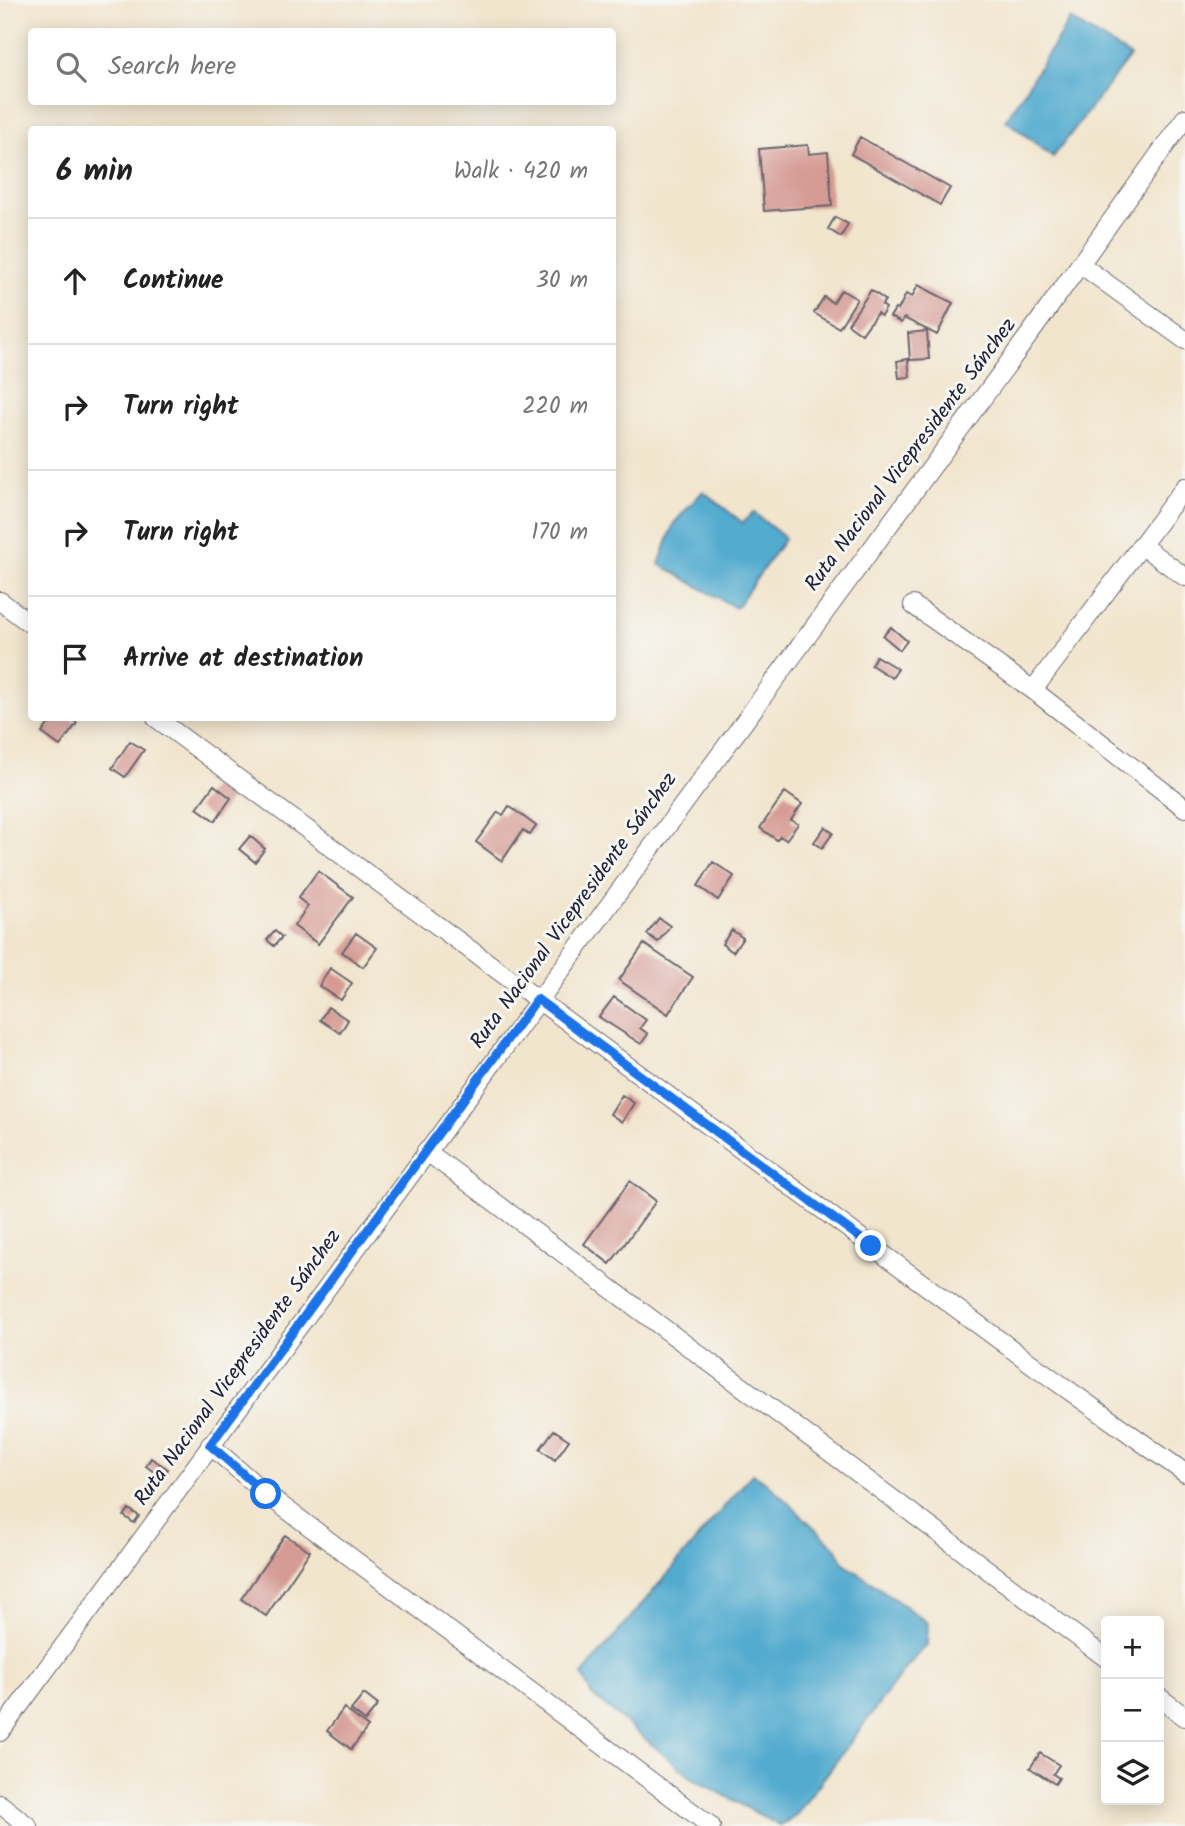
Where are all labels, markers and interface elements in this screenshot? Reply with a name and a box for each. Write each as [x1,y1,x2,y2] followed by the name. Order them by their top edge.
[28,28,616,105] search box
[108,46,236,88] text: Search here
[52,48,90,86] icon: search
[56,148,133,196] text: 6 min
[454,154,588,190] text: Walk · 420 m
[123,260,224,302] text: Continue
[56,262,94,300] icon: ahead
[536,263,588,299] text: 30 m
[797,311,1025,599] street label: Ruta Nacional Vicepresidente Sánchez
[123,386,239,428] text: Turn right
[56,388,94,426] icon: right
[522,389,588,425] text: 220 m
[123,512,239,554] text: Turn right
[56,514,94,552] icon: right
[531,515,588,551] text: 170 m
[123,638,363,680] text: Arrive at destination
[56,640,94,678] icon: arrive
[462,766,686,1056] street label: Ruta Nacional Vicepresidente Sánchez
[126,1223,350,1513] street label: Ruta Nacional Vicepresidente Sánchez
[855,1230,886,1261] route end
[250,1478,281,1509] route start
[1101,1616,1164,1805] map controls
[1101,1616,1164,1679] button: +
[1101,1679,1164,1742] button: −
[1101,1742,1164,1805] button: layers

